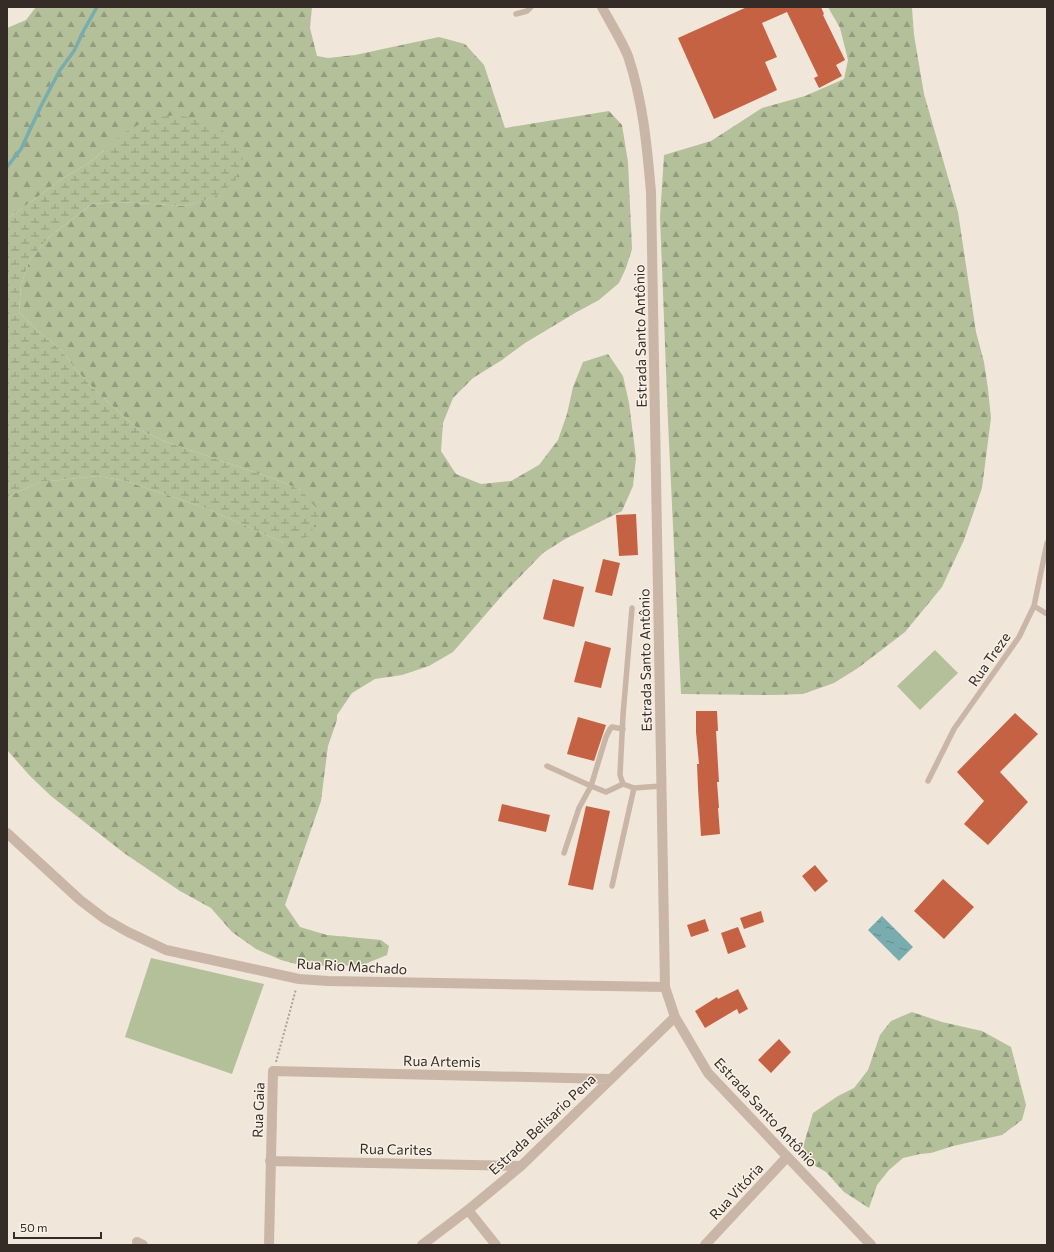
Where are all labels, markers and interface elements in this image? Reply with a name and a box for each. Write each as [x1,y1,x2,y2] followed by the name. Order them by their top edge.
[630,264,650,408] street label: Estrada Santo Antônio
[635,588,655,732] street label: Estrada Santo Antônio
[964,629,1014,689] street label: Rua Treze
[296,955,408,977] street label: Rua Rio Machado
[403,1052,481,1070] street label: Rua Artemis
[711,1054,821,1170] street label: Estrada Santo Antônio
[485,1070,599,1178] street label: Estrada Belisario Pena
[249,1082,267,1138] street label: Rua Gaia
[360,1140,432,1158] street label: Rua Carites
[706,1159,766,1223] street label: Rua Vitória
[14,1214,101,1240] scale bar
[20,1220,48,1234] text: 50 m

